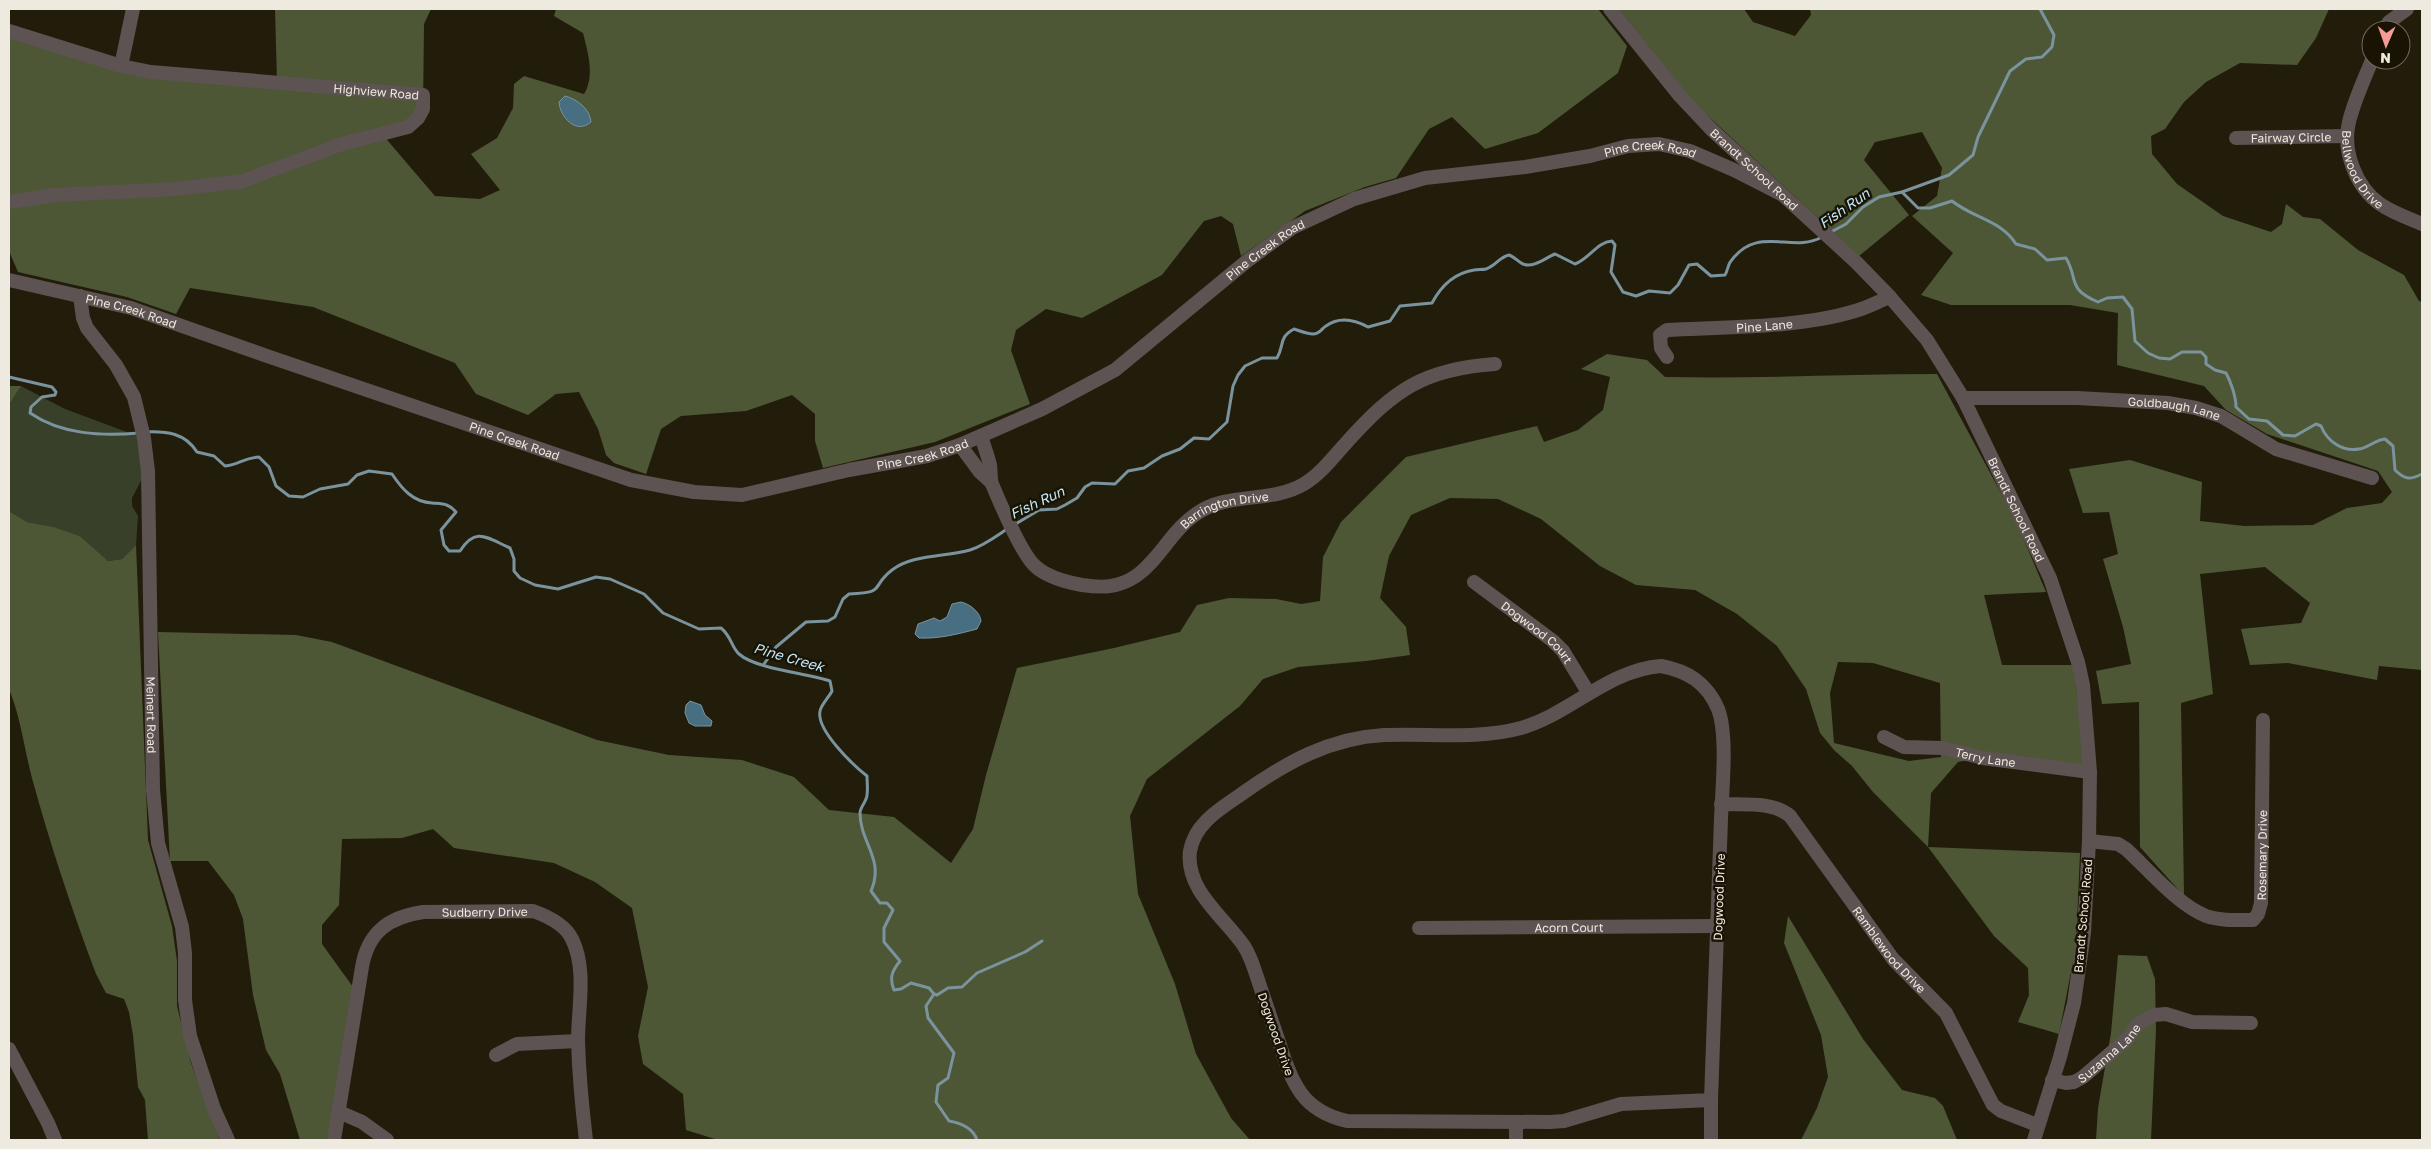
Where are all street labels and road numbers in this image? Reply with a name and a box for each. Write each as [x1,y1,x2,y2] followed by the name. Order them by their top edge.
[333,80,420,102] street label: Highview Road
[1707,125,1802,213] street label: Brandt School Road
[2250,129,2332,145] street label: Fairway Circle
[2340,130,2387,212] street label: Bellwood Drive
[1602,137,1699,161] street label: Pine Creek Road
[1222,216,1307,283] street label: Pine Creek Road
[84,290,179,331] street label: Pine Creek Road
[1736,316,1793,335] street label: Pine Lane
[2127,393,2223,423] street label: Goldbaugh Lane
[468,418,562,463] street label: Pine Creek Road
[875,435,970,472] street label: Pine Creek Road
[1985,454,2048,564] street label: Brandt School Road
[1176,488,1269,532] street label: Barrington Drive
[1498,598,1576,666] street label: Dogwood Court
[144,676,160,753] street label: Meinert Road
[1954,744,2017,770] street label: Terry Lane
[2254,810,2270,900] street label: Rosemary Drive
[1710,853,1728,941] street label: Dogwood Drive
[2071,858,2095,974] street label: Brandt School Road
[1850,903,1929,996] street label: Ramblewood Drive
[442,904,528,919] street label: Sudberry Drive
[1534,919,1604,935] street label: Acorn Court
[1255,990,1297,1078] street label: Dogwood Drive
[2075,1021,2143,1086] street label: Suzanna Lane

